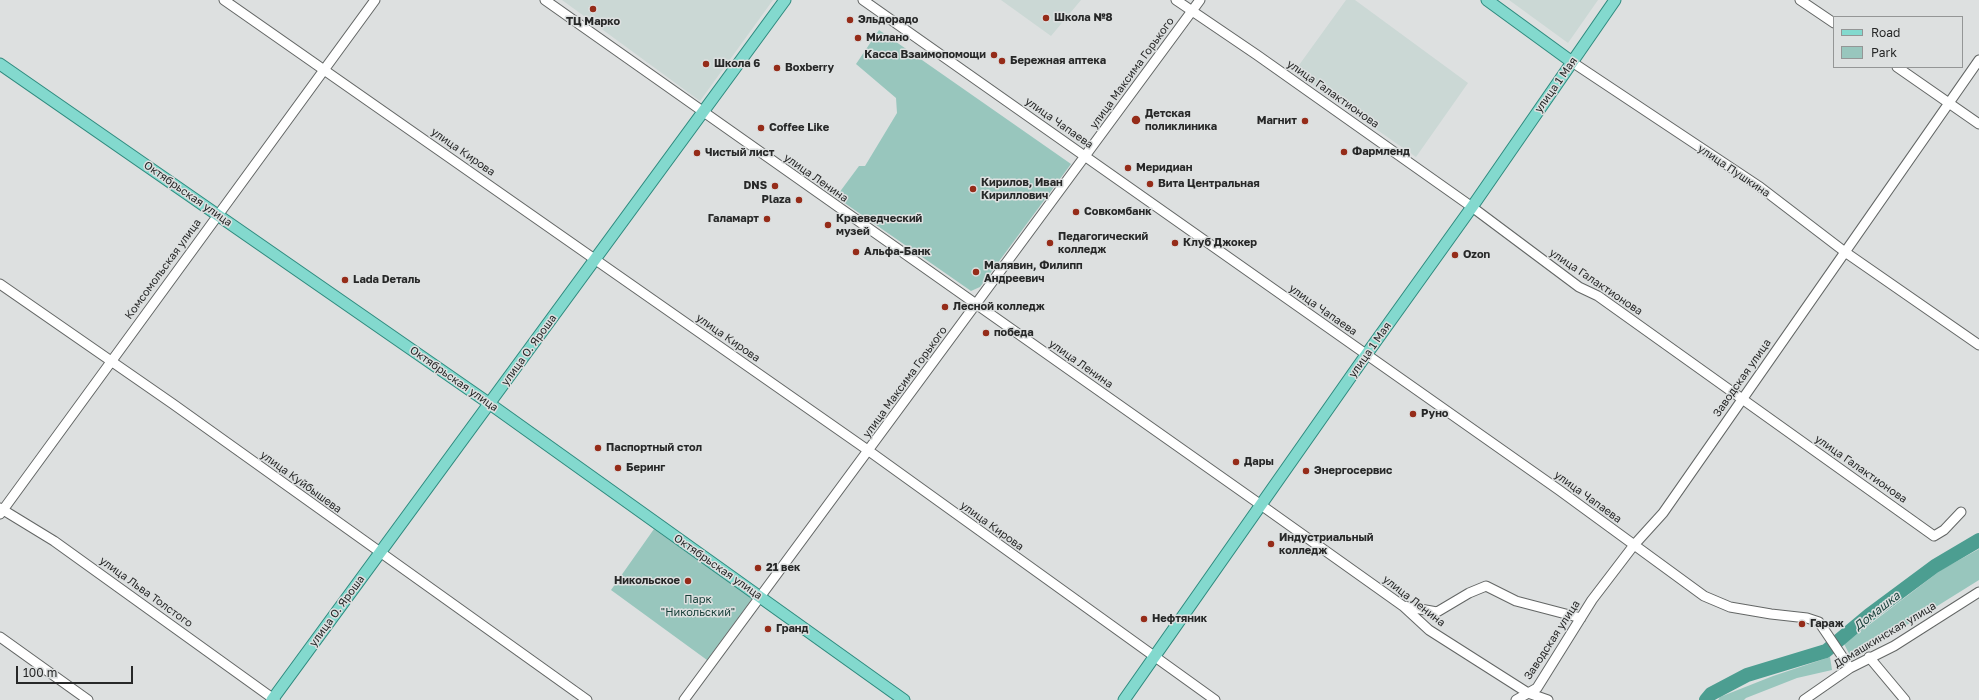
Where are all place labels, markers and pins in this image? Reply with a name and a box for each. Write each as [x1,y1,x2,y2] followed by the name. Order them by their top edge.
[588,4,598,14] marker: ТЦ Марко
[1054,11,1113,25] place label: Школа №8
[858,13,918,27] place label: Эльдорадо
[1041,13,1051,23] marker: Школа №8
[566,15,620,29] place label: ТЦ Марко
[845,15,855,25] marker: Эльдорадо
[866,31,909,45] place label: Милано
[853,33,863,43] marker: Милано
[864,48,986,62] place label: Касса Взаимопомощи
[989,50,999,60] marker: Касса Взаимопомощи
[1010,54,1106,68] place label: Бережная аптека
[997,56,1007,66] marker: Бережная аптека
[714,57,760,71] place label: Школа 6
[701,59,711,69] marker: Школа 6
[785,61,834,75] place label: Boxberry
[772,63,782,73] marker: Boxberry
[1145,107,1217,133] place label: Детская поликлиника
[1130,114,1142,126] marker: Детская поликлиника
[1257,114,1297,128] place label: Магнит
[1300,116,1310,126] marker: Магнит
[769,121,829,135] place label: Coffee Like
[756,123,766,133] marker: Coffee Like
[1352,145,1410,159] place label: Фармленд
[705,146,774,160] place label: Чистый лист
[1339,147,1349,157] marker: Фармленд
[692,148,702,158] marker: Чистый лист
[1136,161,1192,175] place label: Меридиан
[1123,163,1133,173] marker: Меридиан
[981,176,1063,202] place label: Кирилов, Иван Кириллович
[1158,177,1260,191] place label: Вита Центральная
[743,179,767,193] place label: DNS
[1145,179,1155,189] marker: Вита Центральная
[770,181,780,191] marker: DNS
[968,184,978,194] marker: Кирилов, Иван Кириллович
[762,193,791,207] place label: Plaza
[794,195,804,205] marker: Plaza
[1084,205,1152,219] place label: Совкомбанк
[1071,207,1081,217] marker: Совкомбанк
[708,212,759,226] place label: Галамарт
[836,212,922,238] place label: Краеведческий музей
[762,214,772,224] marker: Галамарт
[823,220,833,230] marker: Краеведческий музей
[1058,230,1148,256] place label: Педагогический колледж
[1183,236,1257,250] place label: Клуб Джокер
[1045,238,1055,248] marker: Педагогический колледж
[1170,238,1180,248] marker: Клуб Джокер
[864,245,931,259] place label: Альфа-Банк
[851,247,861,257] marker: Альфа-Банк
[1463,248,1490,262] place label: Ozon
[1450,250,1460,260] marker: Ozon
[984,259,1083,285] place label: Малявин, Филипп Андреевич
[971,267,981,277] marker: Малявин, Филипп Андреевич
[353,273,420,287] place label: Lada Dеталь
[340,275,350,285] marker: Lada Dеталь
[953,300,1045,314] place label: Лесной колледж
[940,302,950,312] marker: Лесной колледж
[994,326,1034,340] place label: победа
[981,328,991,338] marker: победа
[1421,407,1448,421] place label: Руно
[1408,409,1418,419] marker: Руно
[606,441,702,455] place label: Паспортный стол
[593,443,603,453] marker: Паспортный стол
[1244,455,1274,469] place label: Дары
[1231,457,1241,467] marker: Дары
[626,461,665,475] place label: Беринг
[613,463,623,473] marker: Беринг
[1314,464,1392,478] place label: Энергосервис
[1301,466,1311,476] marker: Энергосервис
[1279,531,1373,557] place label: Индустриальный колледж
[1266,539,1276,549] marker: Индустриальный колледж
[766,561,800,575] place label: 21 век
[753,563,763,573] marker: 21 век
[614,574,680,588] place label: Никольское
[683,576,693,586] marker: Никольское
[1152,612,1207,626] place label: Нефтяник
[1139,614,1149,624] marker: Нефтяник
[1810,617,1844,631] place label: Гараж
[1797,619,1807,629] marker: Гараж
[776,622,808,636] place label: Гранд
[763,624,773,634] marker: Гранд

